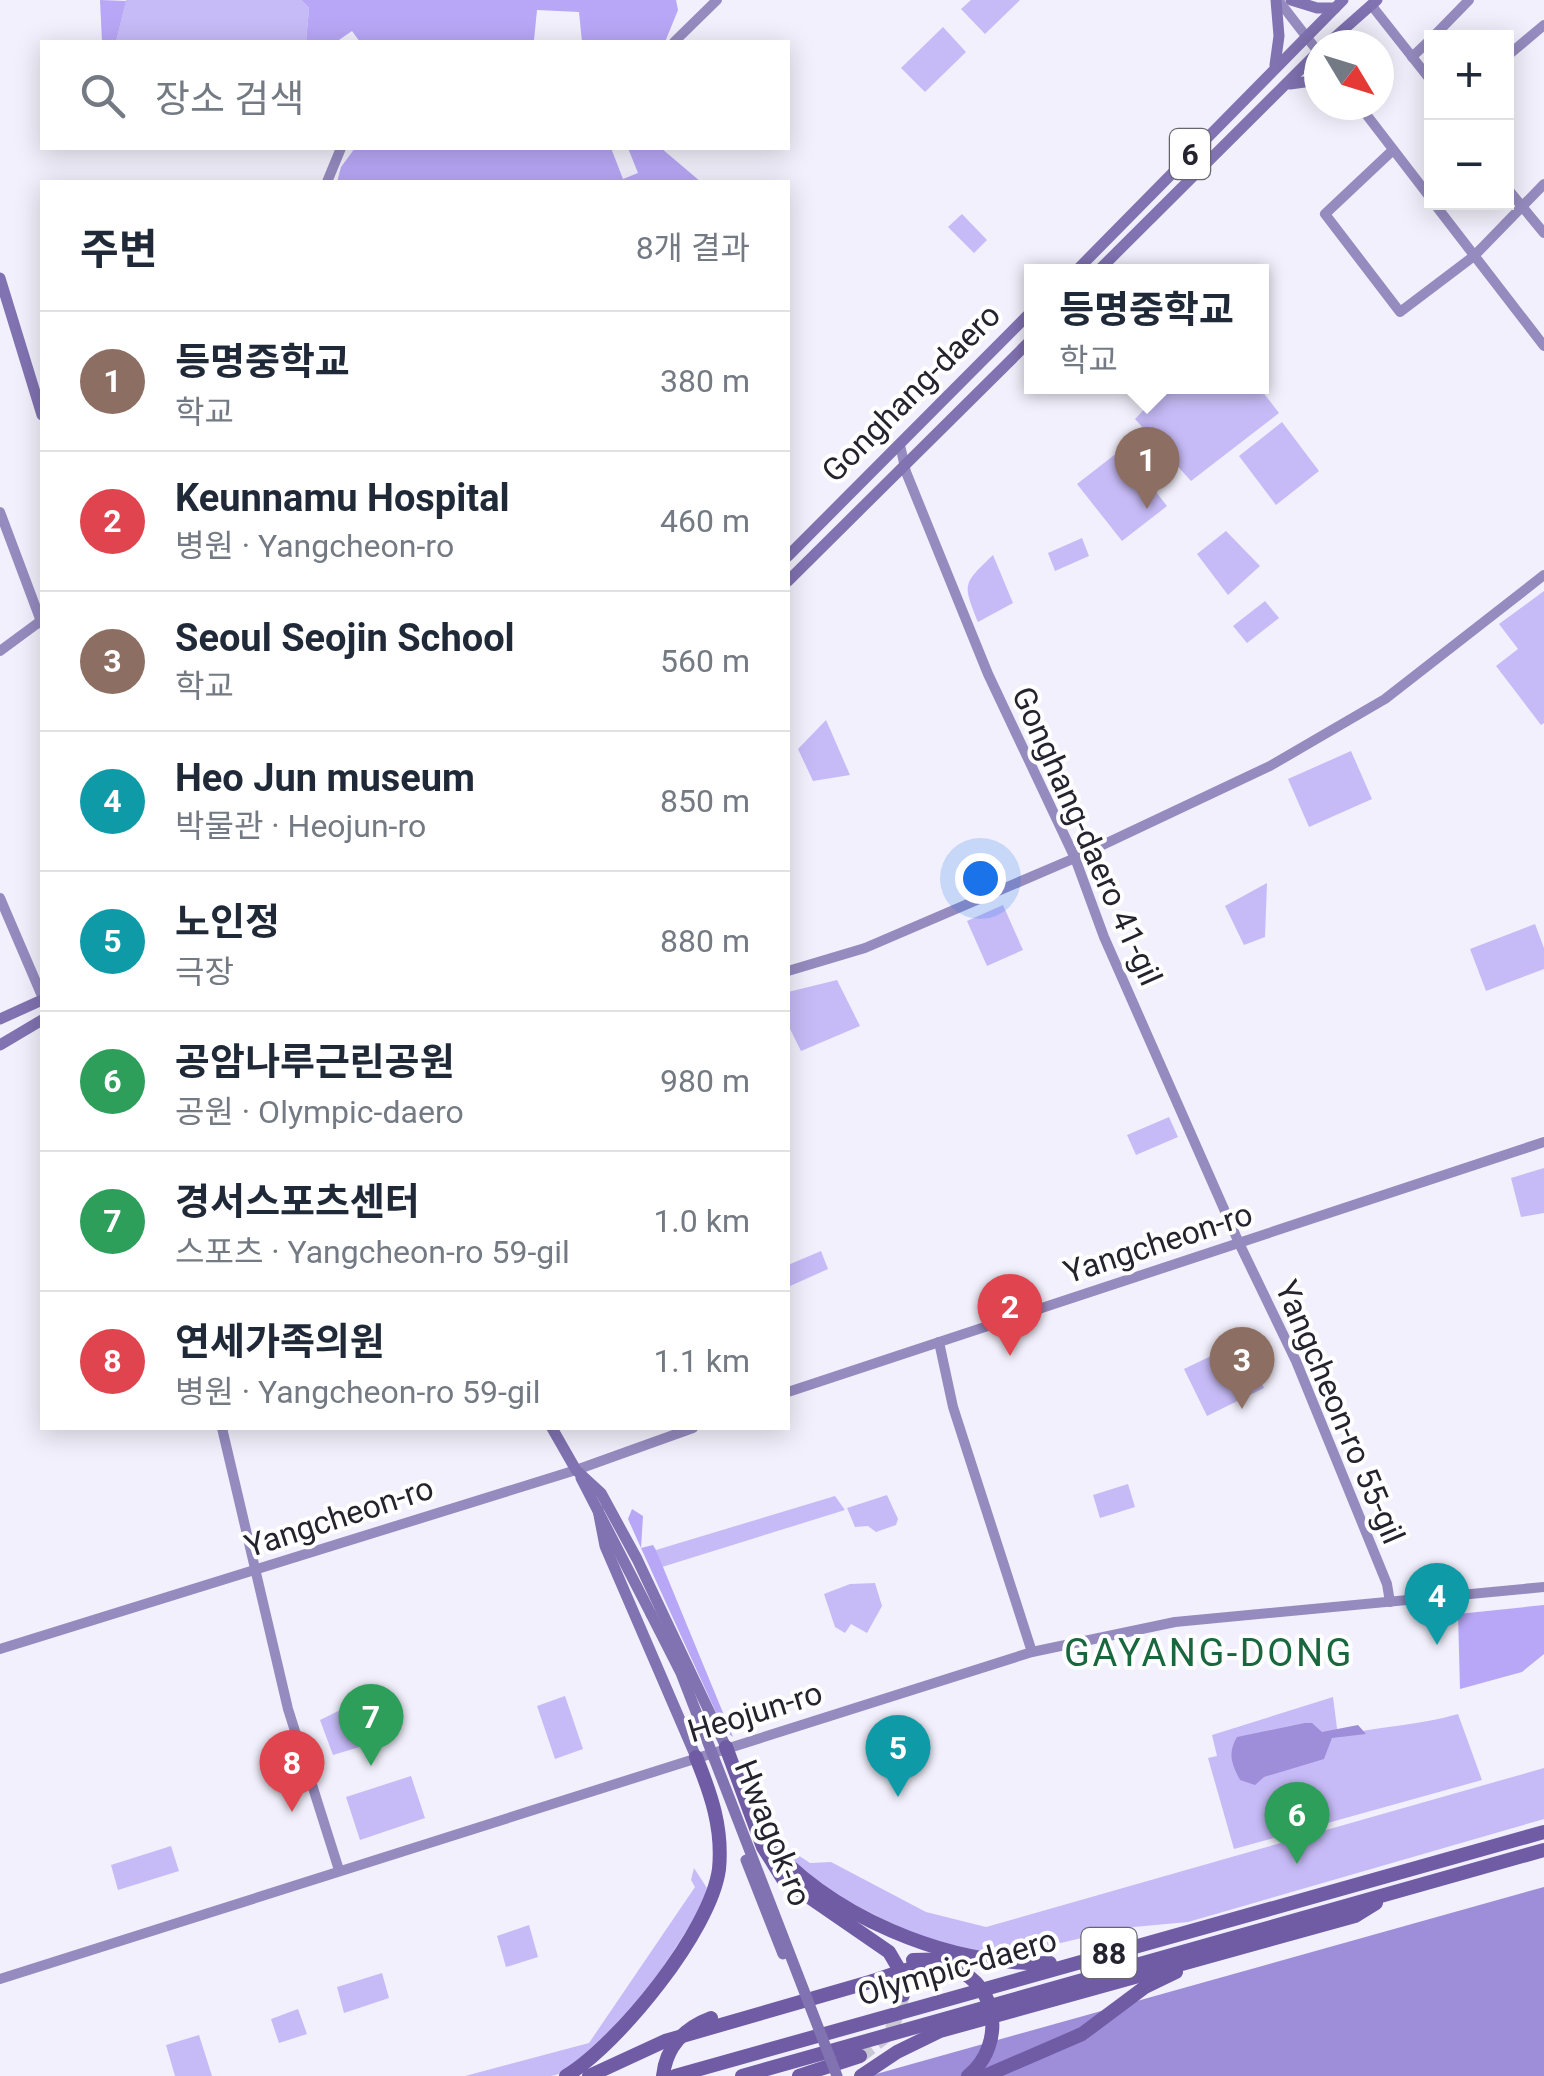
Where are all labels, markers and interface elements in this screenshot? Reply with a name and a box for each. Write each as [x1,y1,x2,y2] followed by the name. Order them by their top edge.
[1304,30,1394,120] north arrow
[1424,30,1514,210] map controls
[1424,30,1514,120] button: +
[40,40,790,150] search box
[75,68,130,123] icon: search
[155,77,304,121] text: 장소 검색
[1424,120,1514,210] button: −
[1170,129,1210,179] road number: 6
[80,225,157,274] text: 주변
[636,229,750,267] text: 8개 결과
[1024,264,1269,394] popup
[1059,288,1234,332] text: 등명중학교
[814,296,1008,490] street label: Gonghang-daero
[175,340,350,384] text: 등명중학교
[1059,341,1118,379] text: 학교
[103,362,122,400] text: 1
[660,362,750,400] text: 380 m
[175,393,234,431] text: 학교
[1114,426,1180,509] pin: 1
[175,476,510,520] text: Keunnamu Hospital
[103,502,122,540] text: 2
[660,502,750,540] text: 460 m
[175,527,454,565] text: 병원 · Yangcheon-ro
[175,616,515,660] text: Seoul Seojin School
[103,642,122,680] text: 3
[660,642,750,680] text: 560 m
[175,667,234,705] text: 학교
[1004,681,1170,991] street label: Gonghang-daero 41-gil
[175,756,475,800] text: Heo Jun museum
[103,782,122,820] text: 4
[660,782,750,820] text: 850 m
[175,807,426,845] text: 박물관 · Heojun-ro
[955,853,1006,904] your location
[175,900,280,944] text: 노인정
[103,922,122,960] text: 5
[660,922,750,960] text: 880 m
[175,953,234,991] text: 극장
[175,1040,455,1084] text: 공암나루근린공원
[103,1062,122,1100] text: 6
[660,1062,750,1100] text: 980 m
[175,1093,464,1131] text: 공원 · Olympic-daero
[175,1180,420,1224] text: 경서스포츠센터
[1059,1195,1257,1291] street label: Yangcheon-ro
[103,1202,122,1240] text: 7
[653,1202,750,1240] text: 1.0 km
[175,1233,570,1271] text: 스포츠 · Yangcheon-ro 59-gil
[978,1274,1042,1356] pin: 2
[1267,1275,1413,1549] street label: Yangcheon-ro 55-gil
[175,1320,385,1364] text: 연세가족의원
[1210,1326,1274,1409] pin: 3
[103,1342,122,1380] text: 8
[653,1342,750,1380] text: 1.1 km
[175,1373,540,1411] text: 병원 · Yangcheon-ro 59-gil
[240,1469,438,1565] street label: Yangcheon-ro
[1404,1562,1470,1645] pin: 4
[1064,1631,1354,1675] district label: GAYANG-DONG
[683,1674,827,1750] street label: Heojun-ro
[338,1684,404,1766] pin: 7
[866,1714,930,1797] pin: 5
[260,1730,324,1812] pin: 8
[726,1754,820,1912] street label: Hwagok-ro
[1264,1782,1330,1864] pin: 6
[853,1920,1061,2014] street label: Olympic-daero
[1082,1928,1136,1978] road number: 88

